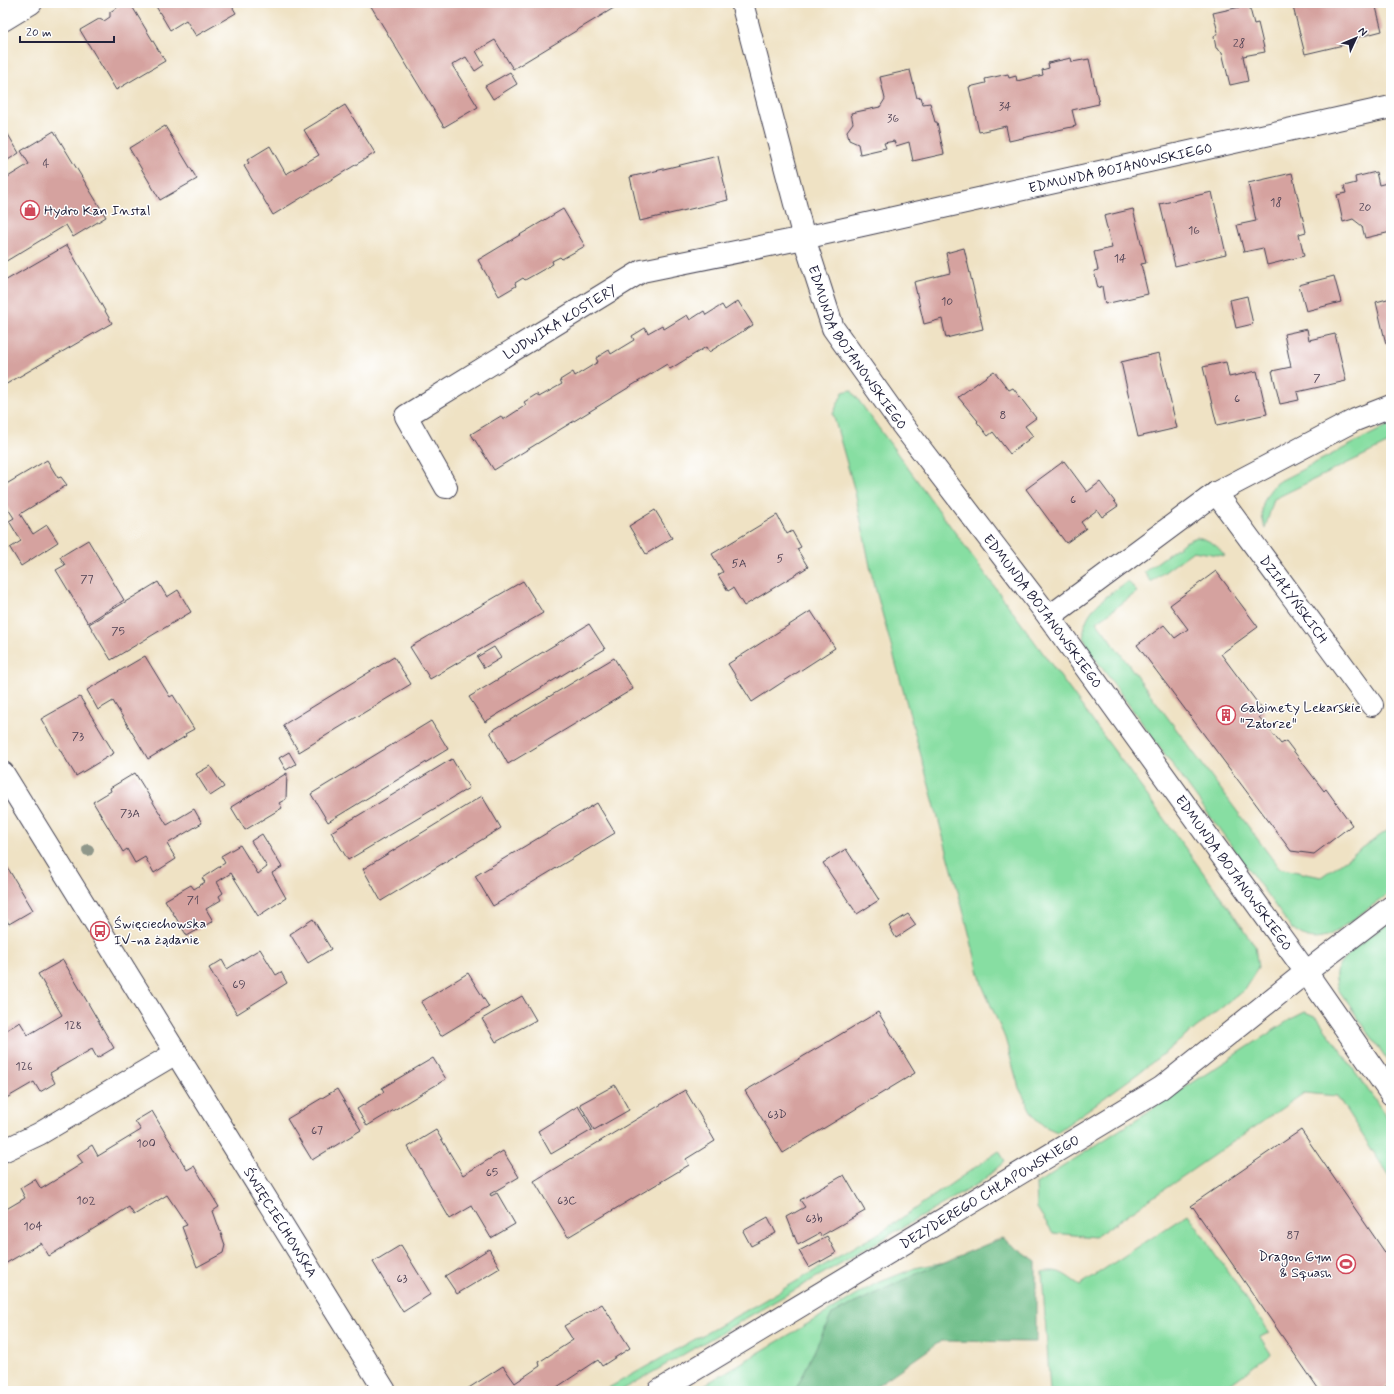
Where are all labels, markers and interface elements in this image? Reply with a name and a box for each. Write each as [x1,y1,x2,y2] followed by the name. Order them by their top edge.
[20,18,114,44] scale bar
[1336,18,1376,58] north arrow
[1355,24,1370,39] text: N
[26,25,52,41] text: 20 m
[1233,36,1245,52] house number: 28
[999,99,1011,115] house number: 34
[887,111,899,127] house number: 36
[1027,139,1214,198] street label: EDMUNDA BOJANOWSKIEGO
[43,156,50,172] house number: 4
[1270,195,1282,211] house number: 18
[19,199,41,221] shop icon: Hydro Kan Instal
[1359,200,1372,216] house number: 20
[44,202,150,220] place label: Hydro Kan Instal
[1188,223,1200,239] house number: 16
[1114,251,1126,267] house number: 14
[803,263,911,434] street label: EDMUNDA BOJANOWSKIEGO
[500,281,621,364] street label: LUDWIKA KOSTERY
[941,294,953,310] house number: 10
[1313,371,1321,387] house number: 7
[1234,391,1240,407] house number: 6
[1000,408,1006,424] house number: 8
[1070,492,1076,508] house number: 6
[979,531,1106,692] street label: EDMUNDA BOJANOWSKIEGO
[776,551,784,567] house number: 5
[1255,552,1332,648] street label: DZIAŁYŃSKICH
[731,556,747,572] house number: 5A
[80,572,94,588] house number: 77
[111,624,125,640] house number: 75
[1240,699,1361,733] place label: Gabinety Lekarskie "Zatorze"
[1215,704,1237,726] building icon: Gabinety Lekarskie "Zatorze"
[72,729,84,745] house number: 73
[1171,792,1296,955] street label: EDMUNDA BOJANOWSKIEGO
[120,806,140,822] house number: 73A
[187,893,199,909] house number: 71
[114,915,206,949] place label: Święciechowska IV-na żądanie
[89,920,111,942] bus stop icon: Święciechowska IV-na żądanie
[232,977,246,993] house number: 69
[64,1018,82,1034] house number: 128
[15,1059,33,1075] house number: 126
[767,1107,787,1123] house number: 63D
[311,1123,323,1139] house number: 67
[897,1131,1083,1254] street label: DEZYDEREGO CHŁAPOWSKIEGO
[136,1136,156,1152] house number: 100
[239,1164,321,1281] street label: ŚWIĘCIECHOWSKA
[486,1165,498,1181] house number: 65
[76,1193,96,1209] house number: 102
[557,1193,577,1209] house number: 63C
[805,1211,823,1227] house number: 63b
[23,1219,43,1235] house number: 104
[1287,1228,1299,1244] house number: 87
[1258,1248,1332,1282] place label: Dragon Gym & Squash
[1335,1253,1357,1275] sports icon: Dragon Gym & Squash
[396,1271,408,1287] house number: 63

